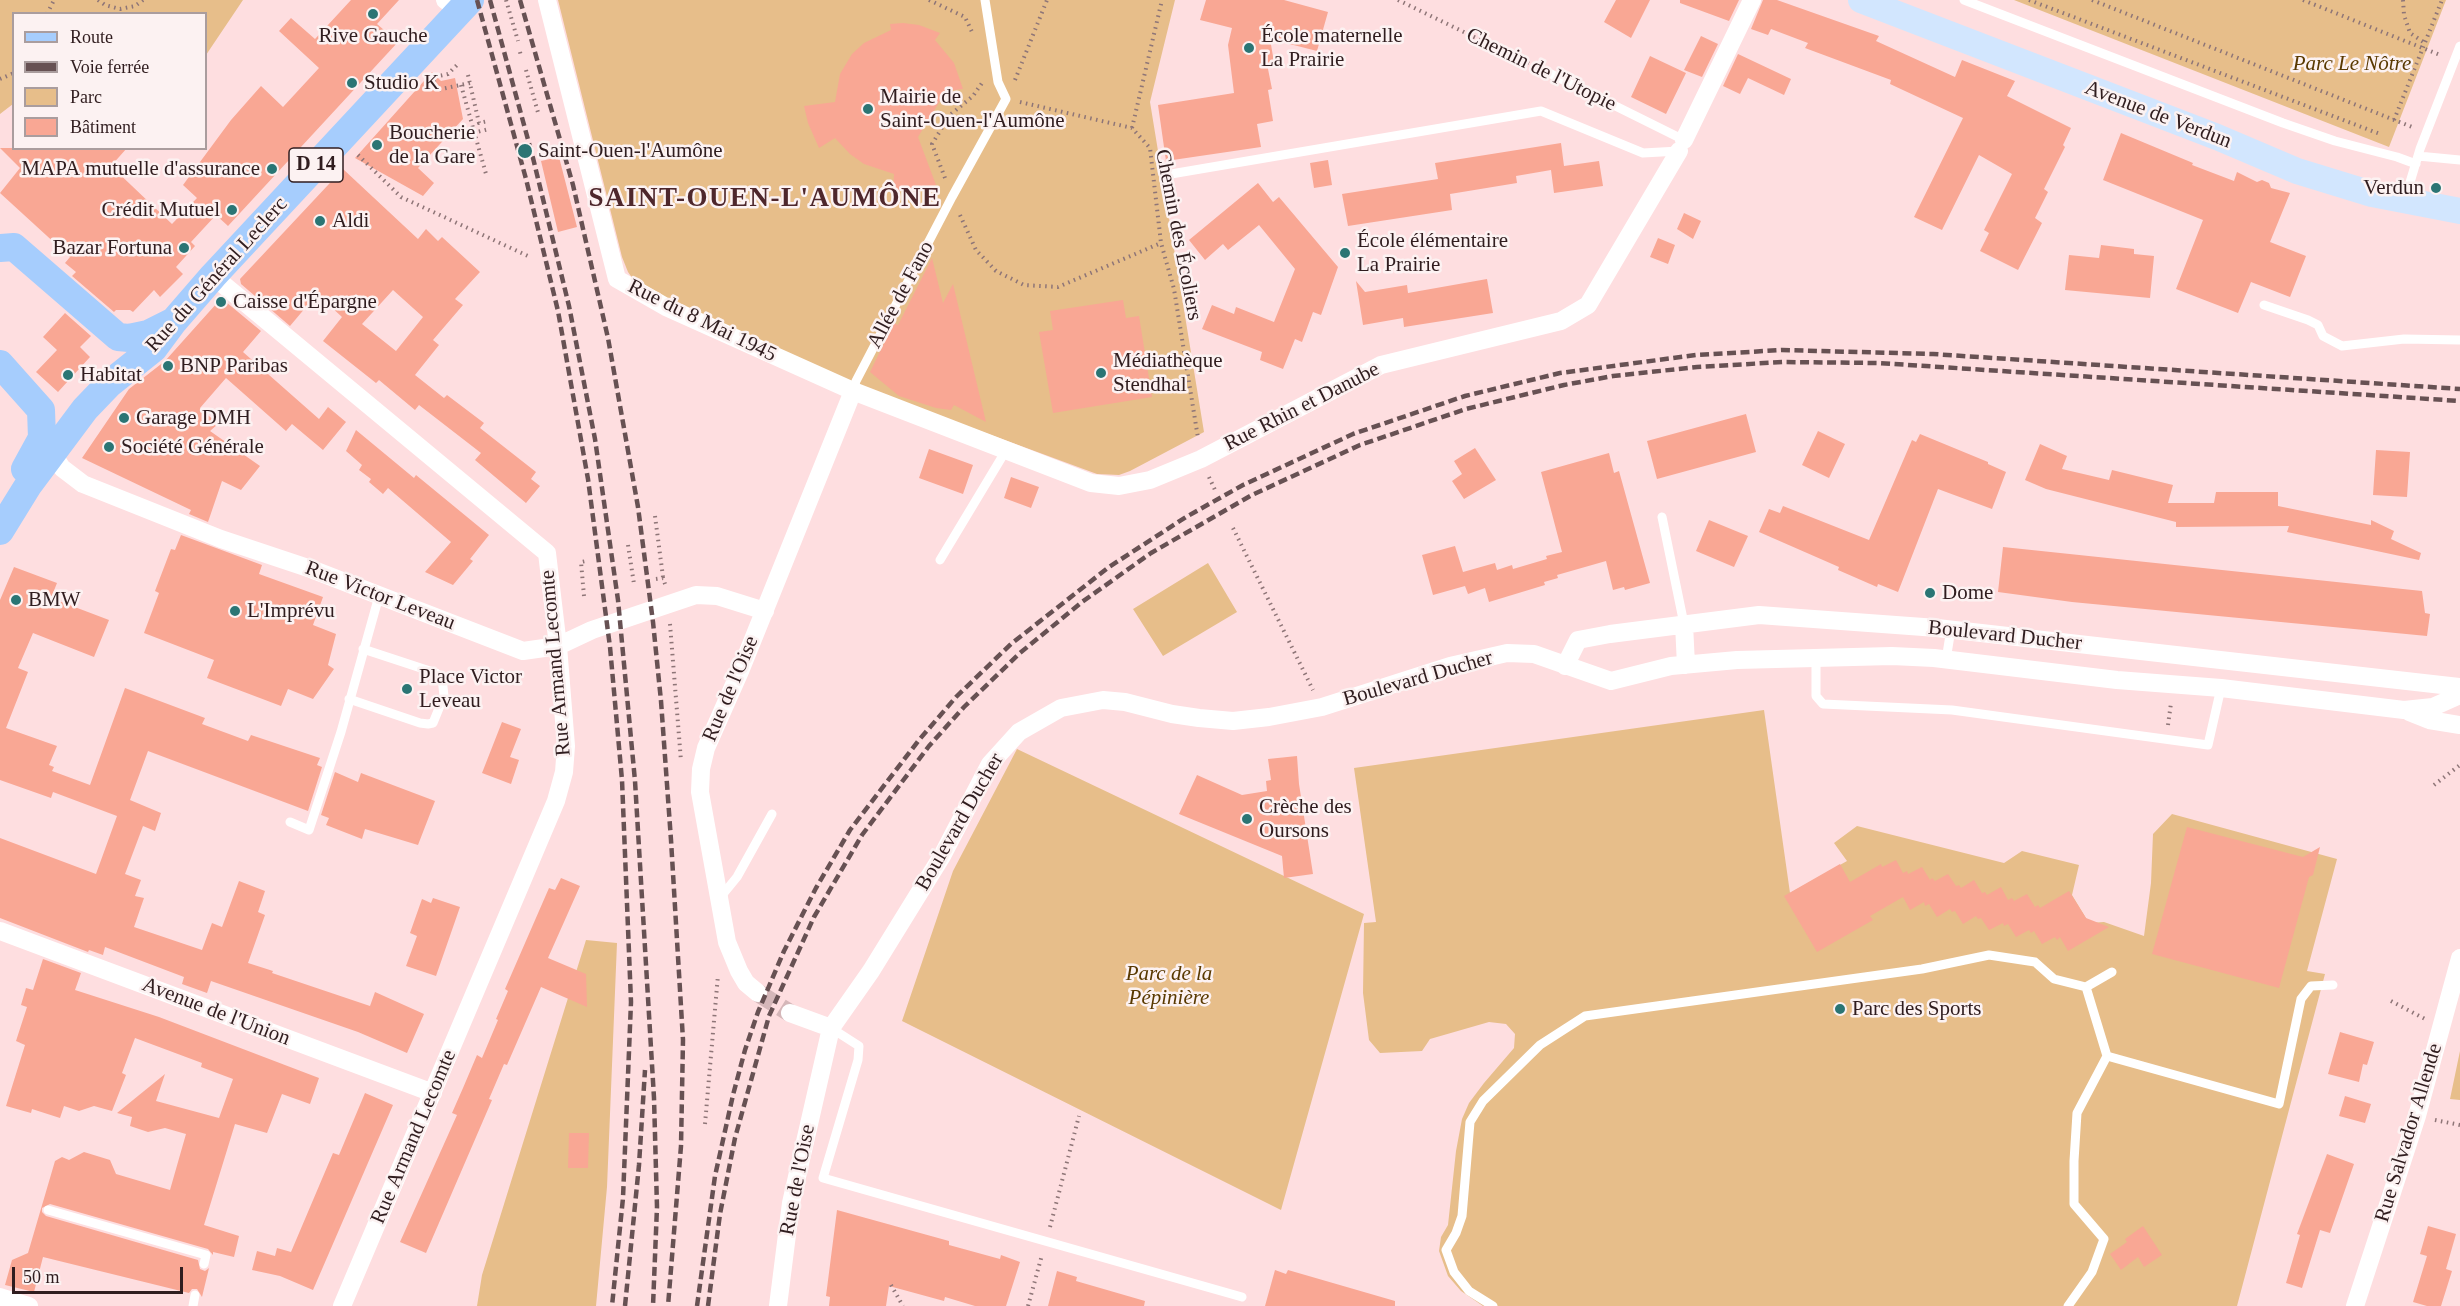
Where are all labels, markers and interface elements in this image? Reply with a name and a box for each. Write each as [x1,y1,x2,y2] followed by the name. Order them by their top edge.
[366,7,380,21] marker: Rive Gauche
[12,12,207,150] legend
[318,23,428,49] place label: Rive Gauche
[1261,23,1403,73] place label: École maternelle La Prairie
[1462,23,1620,117] street label: Chemin de l'Utopie
[70,27,113,47] text: Route
[1242,41,1256,55] marker: École maternelle La Prairie
[2293,51,2411,77] park label: Parc Le Nôtre
[70,57,149,77] text: Voie ferrée
[364,70,439,96] place label: Studio K
[345,76,359,90] marker: Studio K
[2081,76,2235,154] street label: Avenue de Verdun
[880,84,1065,134] place label: Mairie de Saint-Ouen-l'Aumône
[70,87,102,107] text: Parc
[861,102,875,116] marker: Mairie de Saint-Ouen-l'Aumône
[70,117,136,137] text: Bâtiment
[389,120,475,170] place label: Boucherie de la Gare
[370,138,384,152] marker: Boucherie de la Gare
[538,138,723,164] place label: Saint-Ouen-l'Aumône
[516,142,534,160] marker: Saint-Ouen-l'Aumône
[1149,147,1207,323] street label: Chemin des Écoliers
[289,148,343,182] road number: D 14
[21,156,260,182] place label: MAPA mutuelle d'assurance
[265,162,279,176] marker: MAPA mutuelle d'assurance
[2363,175,2424,201] place label: Verdun
[2429,181,2443,195] marker: Verdun
[588,183,942,215] district label: SAINT-OUEN-L'AUMÔNE
[141,192,293,358] street label: Rue du Général Leclerc
[102,197,220,223] place label: Crédit Mutuel
[225,203,239,217] marker: Crédit Mutuel
[332,208,369,234] place label: Aldi
[313,214,327,228] marker: Aldi
[1357,228,1508,278] place label: École élémentaire La Prairie
[52,235,172,261] place label: Bazar Fortuna
[862,237,940,353] street label: Allée de Fano
[177,241,191,255] marker: Bazar Fortuna
[1338,246,1352,260] marker: École élémentaire La Prairie
[624,274,780,368] street label: Rue du 8 Mai 1945
[233,289,377,315] place label: Caisse d'Épargne
[214,295,228,309] marker: Caisse d'Épargne
[1113,348,1223,398] place label: Médiathèque Stendhal
[180,353,288,379] place label: BNP Paribas
[1220,357,1384,457] street label: Rue Rhin et Danube
[161,359,175,373] marker: BNP Paribas
[80,362,142,388] place label: Habitat
[1094,366,1108,380] marker: Médiathèque Stendhal
[61,368,75,382] marker: Habitat
[136,405,251,431] place label: Garage DMH
[117,411,131,425] marker: Garage DMH
[121,434,264,460] place label: Société Générale
[102,440,116,454] marker: Société Générale
[301,556,459,636] street label: Rue Victor Leveau
[535,569,577,757] street label: Rue Armand Lecomte
[1942,580,1993,606] place label: Dome
[1923,586,1937,600] marker: Dome
[28,587,80,613] place label: BMW
[9,593,23,607] marker: BMW
[247,598,335,624] place label: L'Imprévu
[228,604,242,618] marker: L'Imprévu
[1927,615,2083,657] street label: Boulevard Ducher
[697,632,765,746] street label: Rue de l'Oise
[1340,646,1496,712] street label: Boulevard Ducher
[419,664,522,714] place label: Place Victor Leveau
[400,682,414,696] marker: Place Victor Leveau
[910,749,1010,895] street label: Boulevard Ducher
[1259,794,1352,844] place label: Crèche des Oursons
[1240,812,1254,826] marker: Crèche des Oursons
[1126,961,1212,1011] park label: Parc de la Pépinière
[139,972,293,1052] street label: Avenue de l'Union
[1852,996,1981,1022] place label: Parc des Sports
[1833,1002,1847,1016] marker: Parc des Sports
[2370,1041,2448,1225] street label: Rue Salvador Allende
[366,1046,462,1228] street label: Rue Armand Lecomte
[775,1122,821,1238] street label: Rue de l'Oise
[15,1255,186,1293] scale bar
[23,1267,60,1287] text: 50 m

